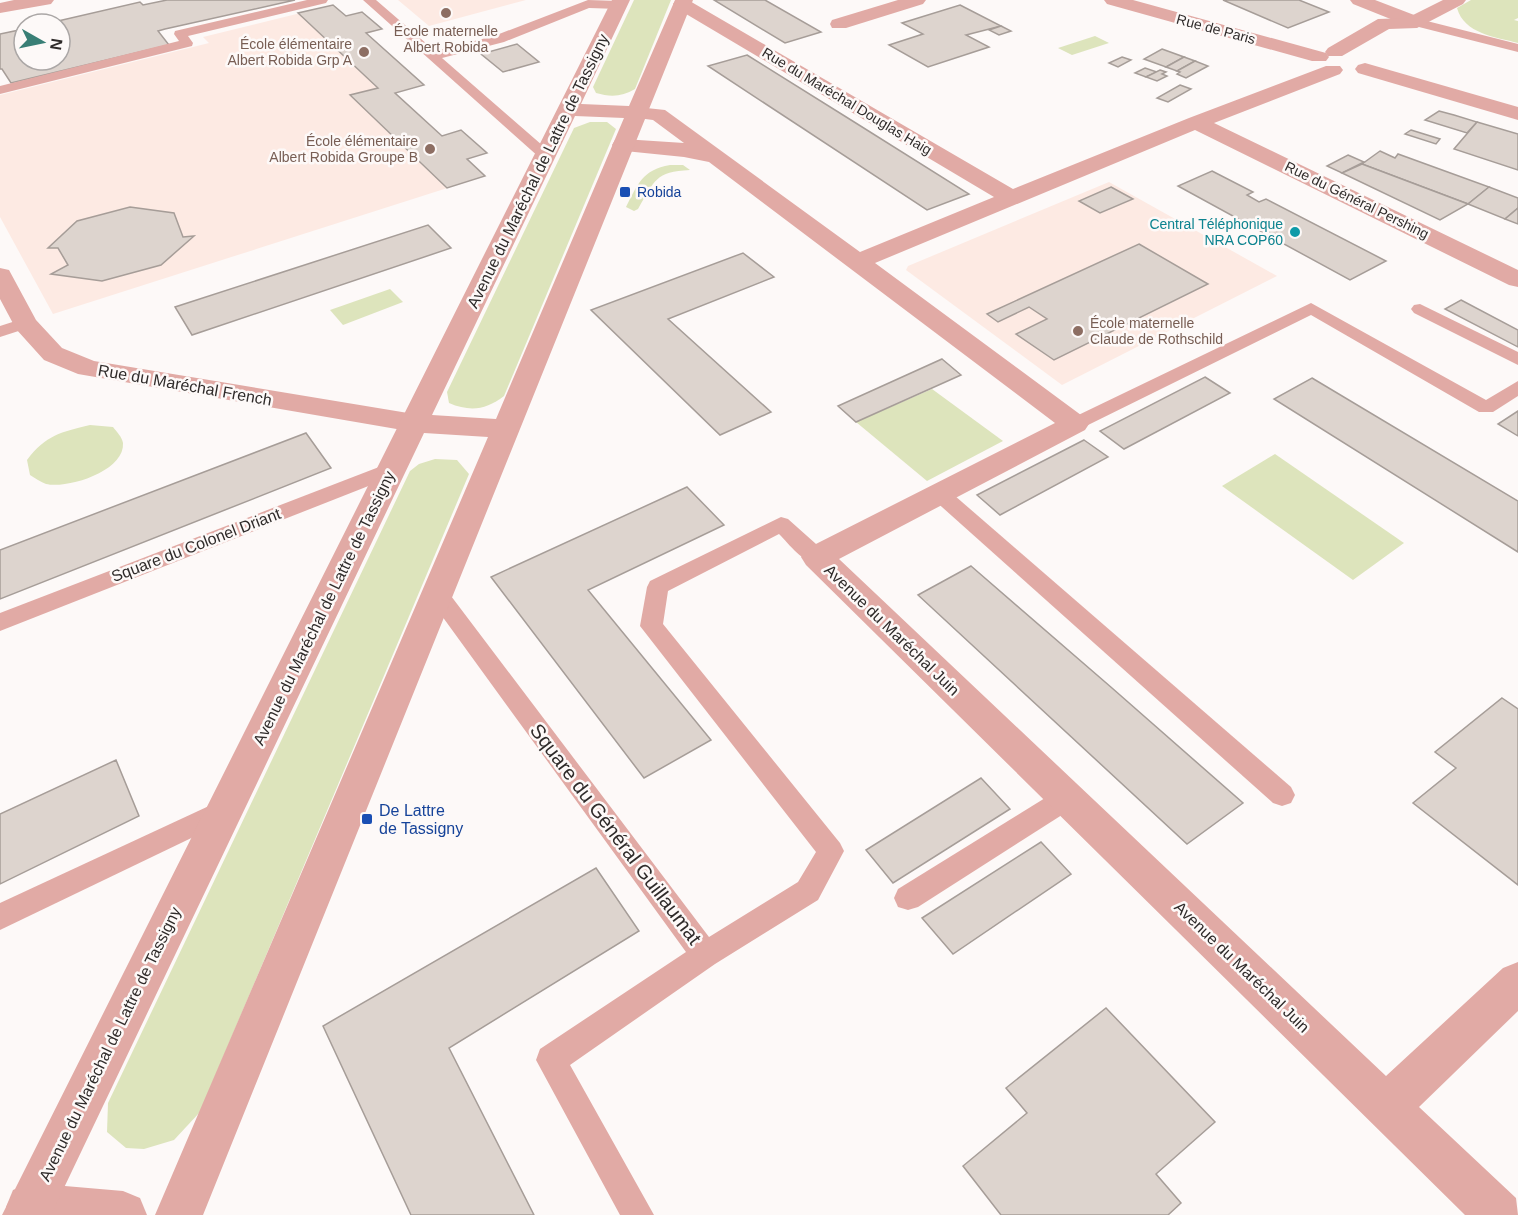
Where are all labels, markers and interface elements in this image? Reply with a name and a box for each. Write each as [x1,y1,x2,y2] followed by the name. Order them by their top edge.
[439,6,453,20] marker: École maternelle Albert Robida
[1175,11,1257,47] street label: Rue de Paris
[12,12,72,72] north arrow
[394,23,498,55] place label: École maternelle Albert Robida
[464,31,612,311] street label: Avenue du Maréchal de Lattre de Tassigny
[227,36,353,68] place label: École élémentaire Albert Robida Grp A
[47,37,66,51] text: N
[759,44,935,158] street label: Rue du Maréchal Douglas Haig
[357,45,371,59] marker: École élémentaire Albert Robida Grp A
[269,133,418,165] place label: École élémentaire Albert Robida Groupe B
[423,142,437,156] marker: École élémentaire Albert Robida Groupe B
[1282,158,1432,242] street label: Rue du Général Pershing
[637,184,682,200] place label: Robida
[618,185,632,199] marker: Robida
[1149,216,1283,248] place label: Central Téléphonique NRA COP60
[1288,225,1302,239] marker: Central Téléphonique NRA COP60
[1090,315,1223,347] place label: École maternelle Claude de Rothschild
[1071,324,1085,338] marker: École maternelle Claude de Rothschild
[97,361,273,409] street label: Rue du Maréchal French
[250,468,398,748] street label: Avenue du Maréchal de Lattre de Tassigny
[109,505,283,585] street label: Square du Colonel Driant
[821,561,963,699] street label: Avenue du Maréchal Juin
[526,720,706,949] street label: Square du Général Guillaumat
[379,802,463,837] place label: De Lattre de Tassigny
[360,812,374,826] marker: De Lattre de Tassigny
[1171,898,1313,1036] street label: Avenue du Maréchal Juin
[36,904,184,1184] street label: Avenue du Maréchal de Lattre de Tassigny

